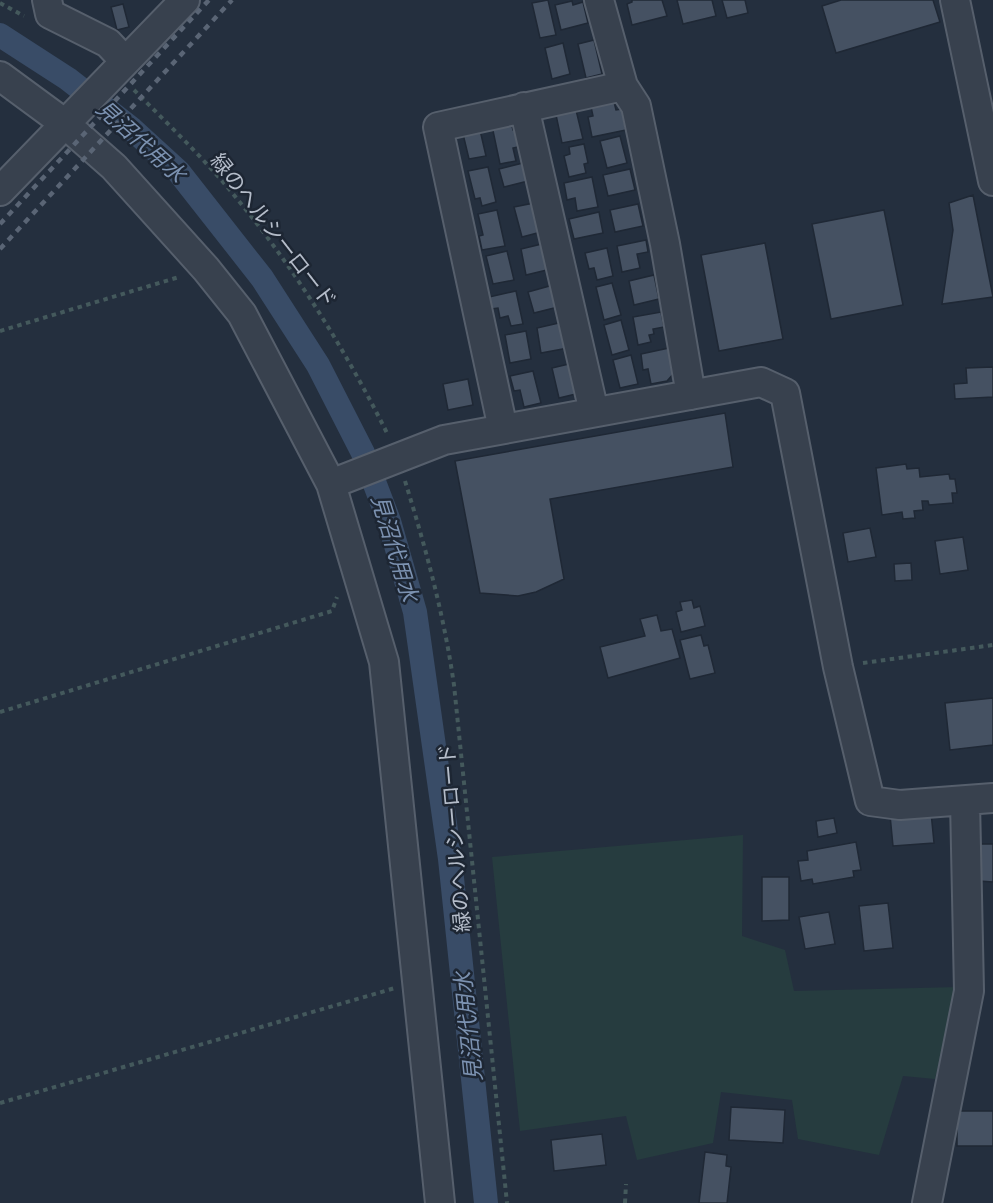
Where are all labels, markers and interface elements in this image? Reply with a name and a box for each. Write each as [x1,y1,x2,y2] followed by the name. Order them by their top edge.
[90,93,193,190] water label: 見沼代用水
[205,147,343,313] street label: 緑のヘルシーロード
[365,491,426,607] water label: 見沼代用水
[432,743,476,933] street label: 緑のヘルシーロード
[447,969,489,1083] water label: 見沼代用水

